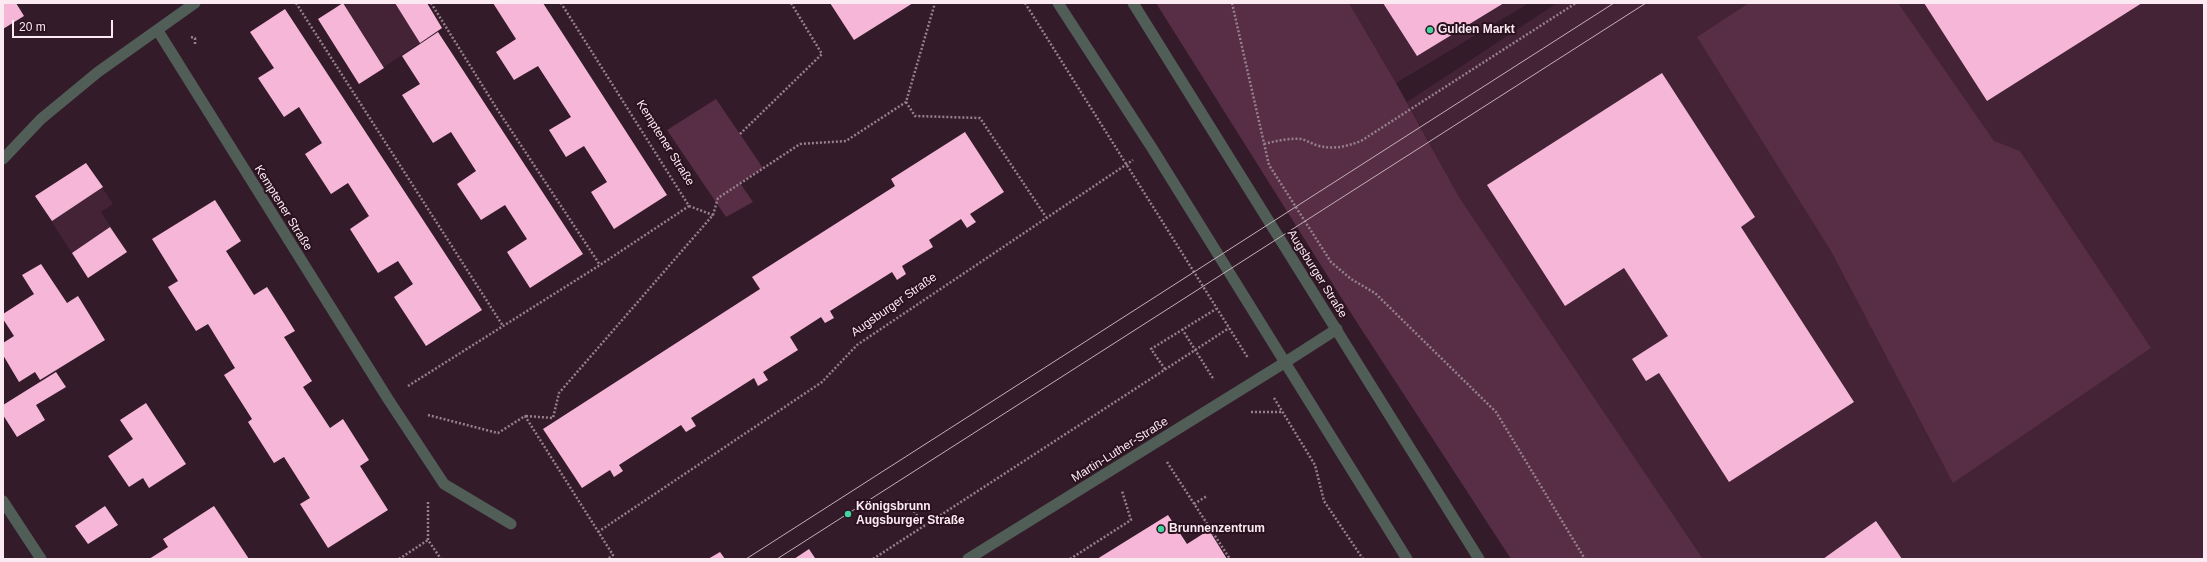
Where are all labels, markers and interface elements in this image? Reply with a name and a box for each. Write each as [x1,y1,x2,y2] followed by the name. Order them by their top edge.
[14,12,115,38] scale bar
[19,20,46,34] text: 20 m
[1438,23,1515,37] place label: Gulden Markt
[1425,25,1435,35] marker: Gulden Markt
[633,98,697,188] street label: Kemptener Straße
[251,163,315,253] street label: Kemptener Straße
[1284,227,1350,321] street label: Augsburger Straße
[848,270,940,340] street label: Augsburger Straße
[1069,414,1171,486] street label: Martin-Luther-Straße
[856,500,965,528] place label: Königsbrunn Augsburger Straße
[843,509,853,519] marker: Königsbrunn Augsburger Straße
[1169,522,1265,536] place label: Brunnenzentrum
[1156,524,1166,534] marker: Brunnenzentrum

